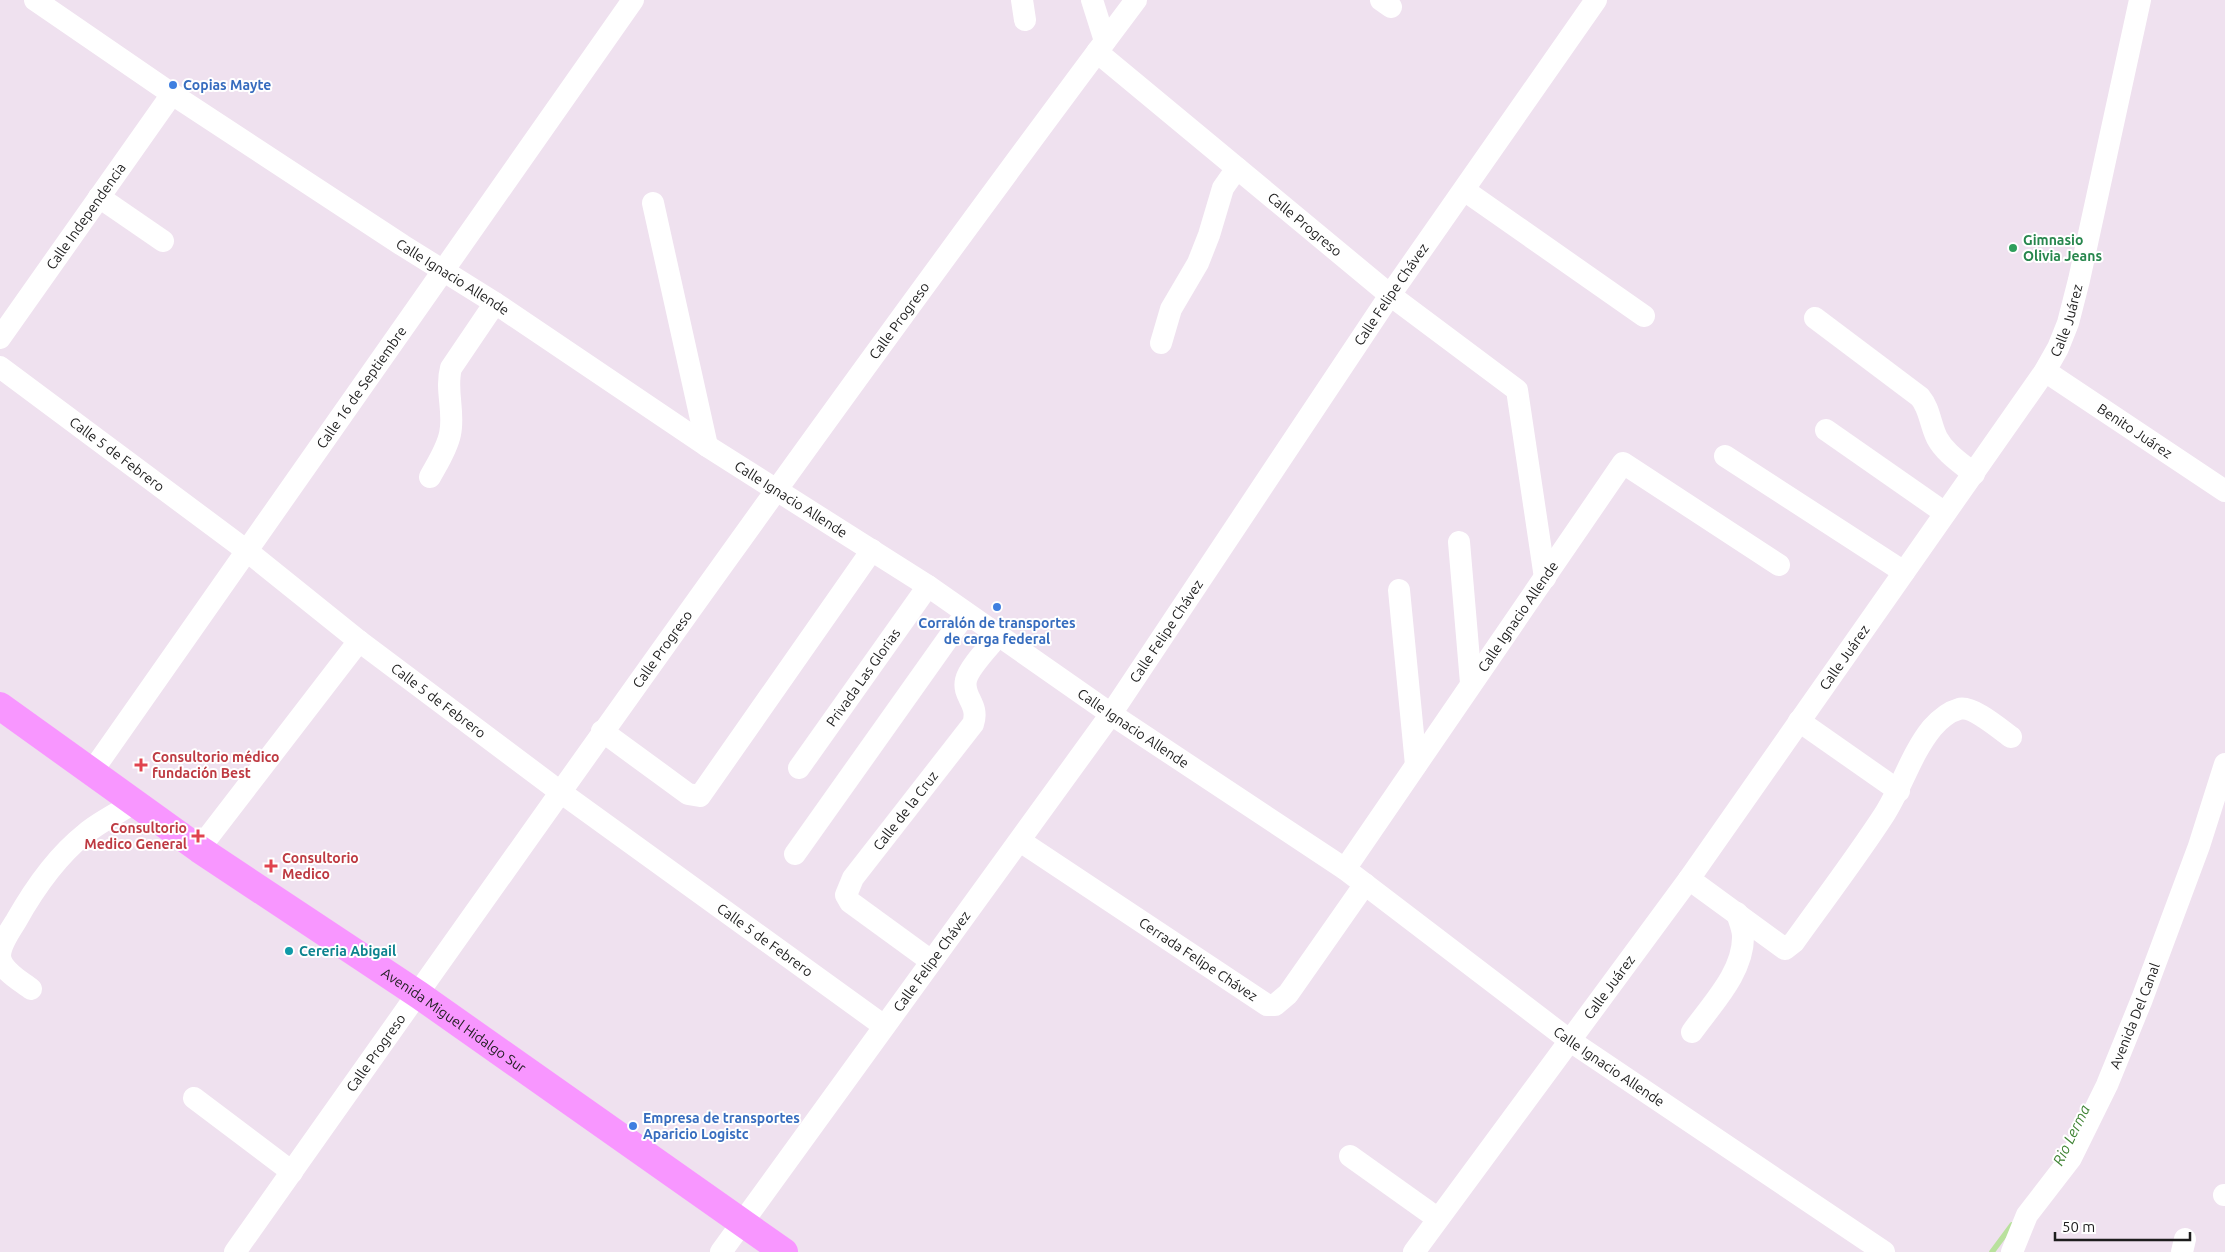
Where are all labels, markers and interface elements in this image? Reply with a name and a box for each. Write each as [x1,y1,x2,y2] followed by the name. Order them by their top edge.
[183,77,271,93] place label: Copias Mayte
[167,79,179,91] marker: Copias Mayte
[43,160,129,273] street label: Calle Independencia
[1265,189,1345,260] street label: Calle Progreso
[2023,232,2102,264] place label: Gimnasio Olivia Jeans
[393,235,512,318] street label: Calle Ignacio Allende
[1351,240,1432,349] street label: Calle Felipe Chávez
[2007,242,2019,254] marker: Gimnasio Olivia Jeans
[866,279,933,362] street label: Calle Progreso
[2047,282,2086,360] street label: Calle Juárez
[313,323,410,452] street label: Calle 16 de Septiembre
[2094,400,2175,462] street label: Benito Juárez
[67,414,168,495] street label: Calle 5 de Febrero
[732,458,850,541] street label: Calle Ignacio Allende
[1474,558,1561,675] street label: Calle Ignacio Allende
[1126,577,1206,686] street label: Calle Felipe Chávez
[991,601,1003,613] marker: Corralón de transportes de carga federal
[629,607,695,691] street label: Calle Progreso
[918,615,1076,647] place label: Corralón de transportes de carga federal
[1816,622,1873,693] street label: Calle Juárez
[823,625,903,730] street label: Privada Las Glorias
[388,660,489,741] street label: Calle 5 de Febrero
[1075,685,1192,771] street label: Calle Ignacio Allende
[152,749,280,781] place label: Consultorio médico fundación Best
[134,758,148,772] marker: Consultorio médico fundación Best
[870,768,941,853] street label: Calle de la Cruz
[84,820,187,852] place label: Consultorio Medico General
[191,829,205,843] marker: Consultorio Medico General
[282,850,359,882] place label: Consultorio Medico
[264,859,278,873] marker: Consultorio Medico
[714,900,816,980] street label: Calle 5 de Febrero
[890,908,973,1015] street label: Calle Felipe Chávez
[1136,914,1261,1004] street label: Cerrada Felipe Chávez
[299,943,396,959] place label: Cereria Abigail
[283,945,295,957] marker: Cereria Abigail
[1580,952,1638,1022] street label: Calle Juárez
[2106,960,2163,1071] street label: Avenida Del Canal
[379,964,530,1076] street label: Avenida Miguel Hidalgo Sur
[343,1011,409,1095] street label: Calle Progreso
[1550,1023,1667,1110] street label: Calle Ignacio Allende
[2049,1102,2093,1168] water label: Rio Lerma
[643,1110,800,1142] place label: Empresa de transportes Aparicio Logistc
[627,1120,639,1132] marker: Empresa de transportes Aparicio Logistc
[2055,1210,2190,1242] scale bar
[2062,1218,2095,1235] text: 50 m

